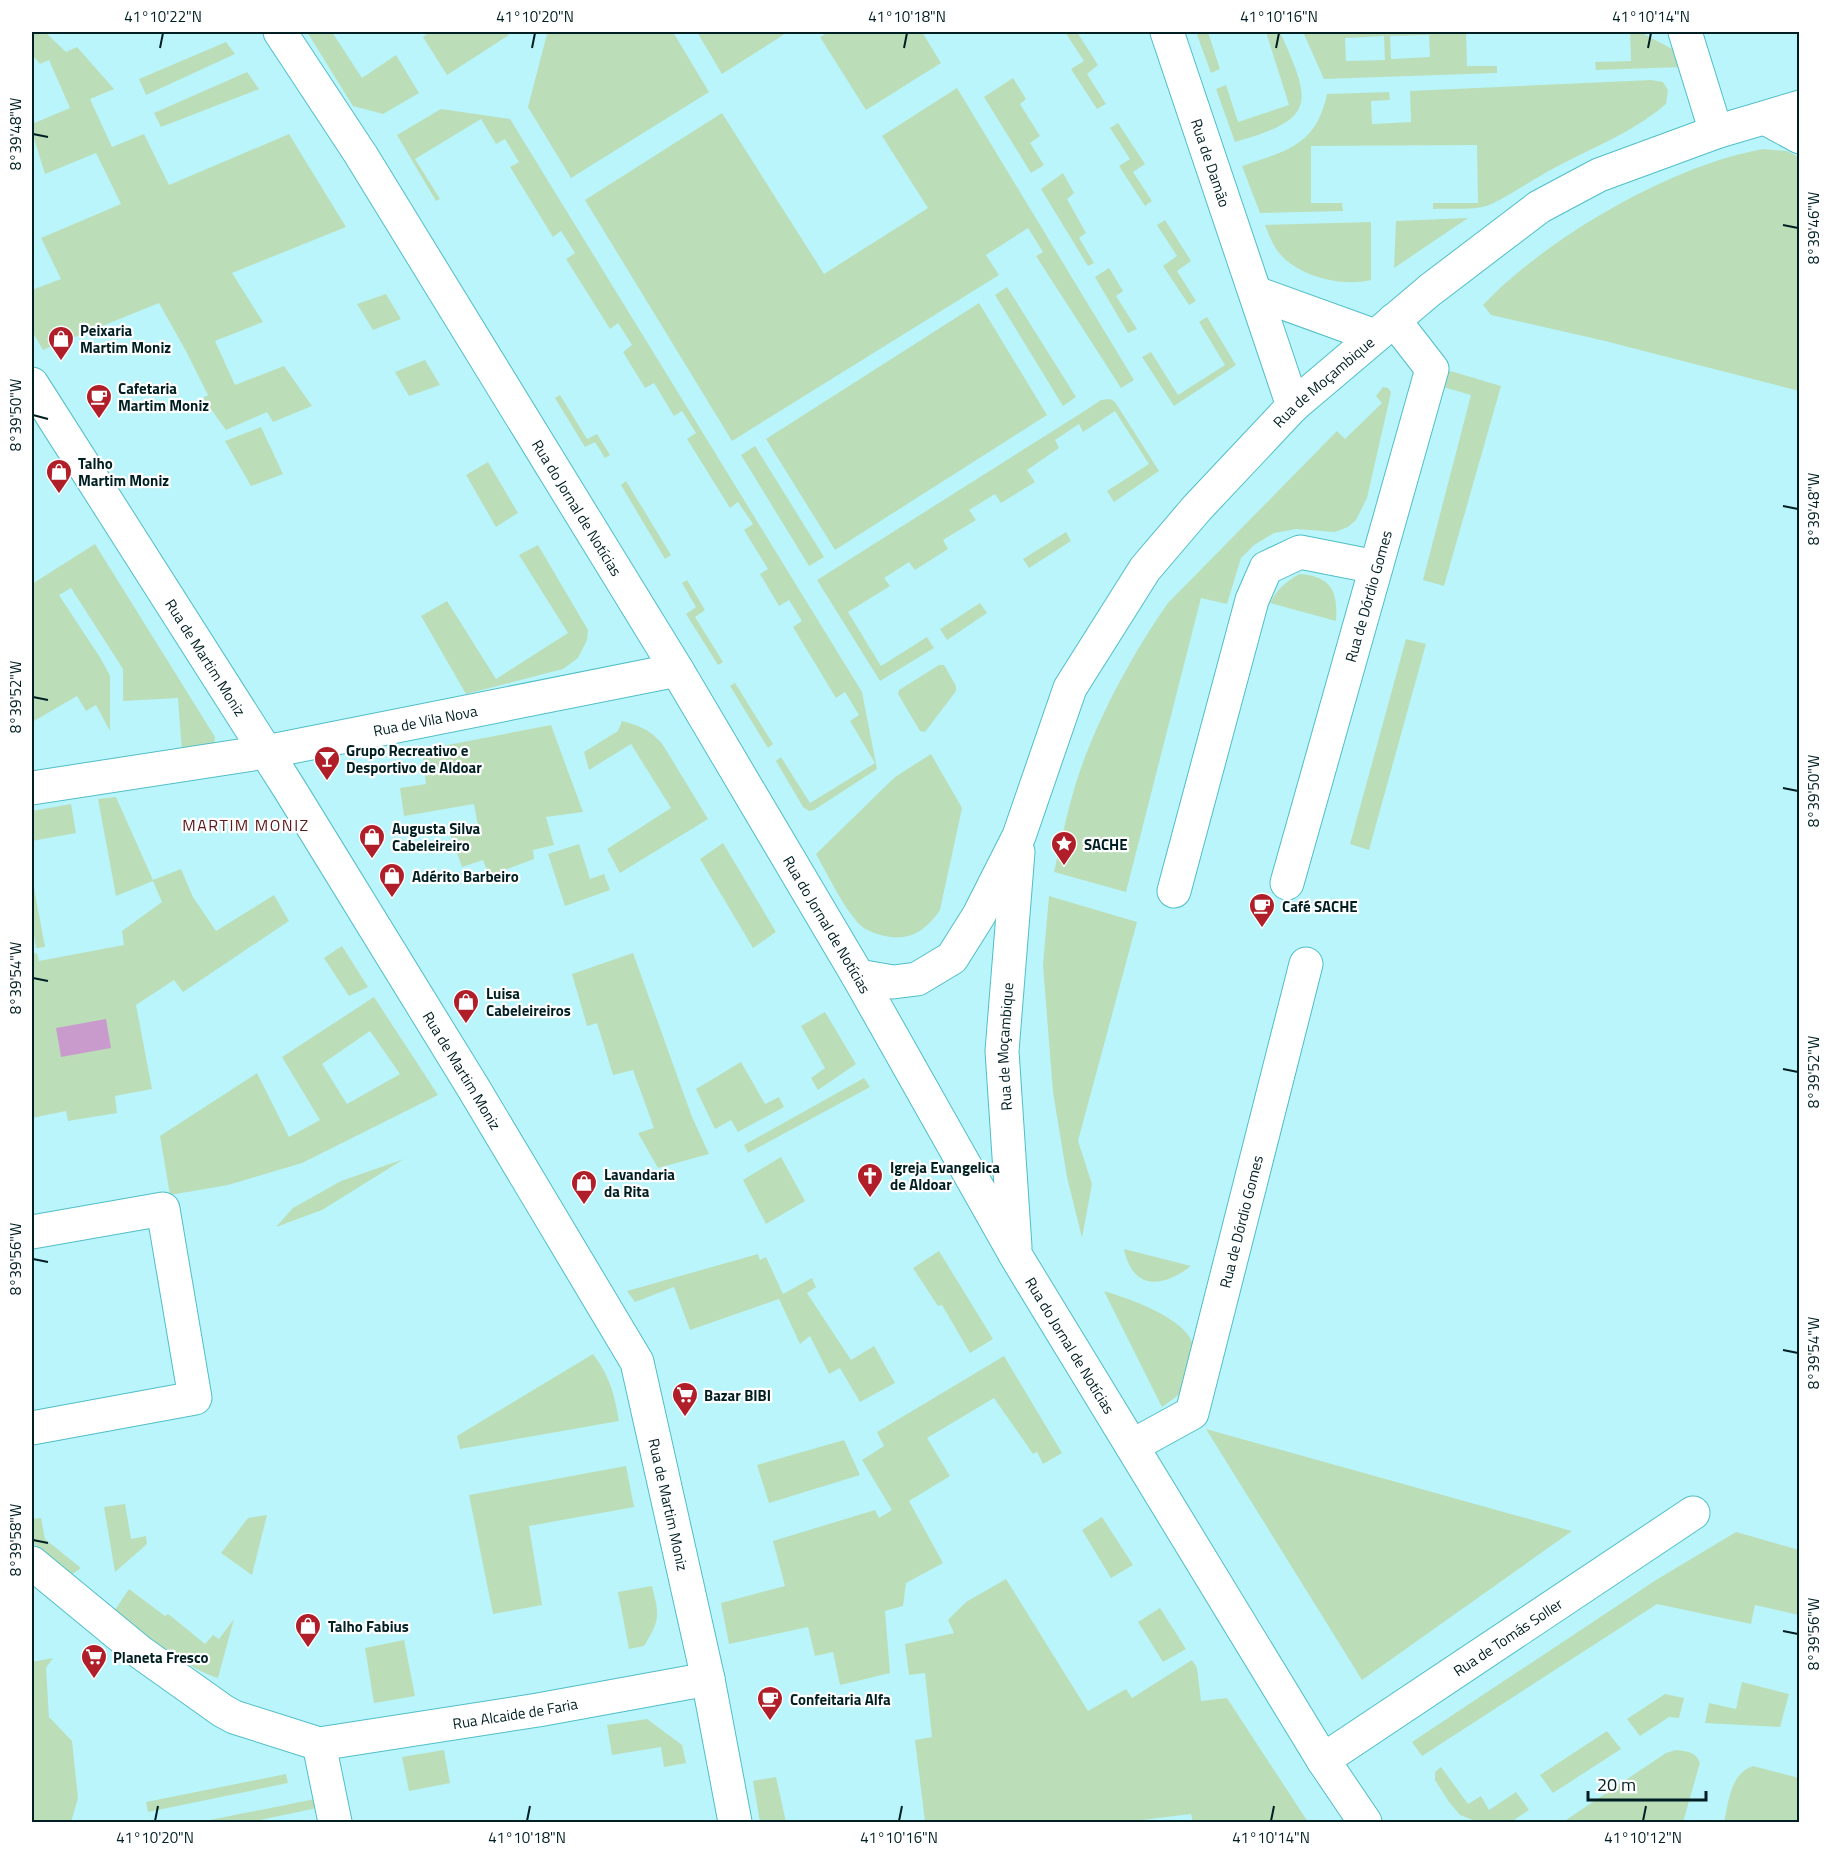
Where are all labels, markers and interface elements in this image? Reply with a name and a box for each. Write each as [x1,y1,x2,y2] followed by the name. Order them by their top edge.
[124,5,202,28] text: 41°10'22"N
[496,5,574,28] text: 41°10'20"N
[868,5,946,28] text: 41°10'18"N
[1240,5,1318,28] text: 41°10'16"N
[1612,5,1690,28] text: 41°10'14"N
[4,98,27,170] text: 8°39'48"W
[1185,116,1237,210] street label: Rua de Damão
[1802,192,1825,264] text: 8°39'46"W
[80,319,171,359] place label: Peixaria Martim Moniz
[46,324,76,362] shop icon: Peixaria Martim Moniz
[1267,331,1379,432] street label: Rua de Moçambique
[118,377,209,417] place label: Cafetaria Martim Moniz
[4,379,27,451] text: 8°39'50"W
[84,382,114,420] cafe icon: Cafetaria Martim Moniz
[527,435,628,580] street label: Rua do Jornal de Notícias
[78,452,169,492] place label: Talho Martim Moniz
[44,457,74,495] shop icon: Talho Martim Moniz
[1802,473,1825,545] text: 8°39'48"W
[1338,528,1397,665] street label: Rua de Dórdio Gomes
[160,594,252,721] street label: Rua de Martim Moniz
[4,661,27,733] text: 8°39'52"W
[371,699,480,742] street label: Rua de Vila Nova
[346,739,482,779] place label: Grupo Recreativo e Desportivo de Aldoar
[312,744,342,782] bar icon: Grupo Recreativo e Desportivo de Aldoar
[1802,755,1825,827] text: 8°39'50"W
[182,813,310,837] district label: MARTIM MONIZ
[392,817,481,857] place label: Augusta Silva Cabeleireiro
[357,822,387,860] shop icon: Augusta Silva Cabeleireiro
[1049,829,1079,867] place icon: SACHE
[1084,833,1128,856] place label: SACHE
[778,851,877,998] street label: Rua do Jornal de Notícias
[377,861,407,899] shop icon: Adérito Barbeiro
[412,865,519,888] place label: Adérito Barbeiro
[1247,891,1277,929] cafe icon: Café SACHE
[1282,895,1358,918] place label: Café SACHE
[4,942,27,1014] text: 8°39'54"W
[991,981,1019,1111] street label: Rua de Moçambique
[486,982,571,1022] place label: Luisa Cabeleireiros
[451,987,481,1025] shop icon: Luisa Cabeleireiros
[417,1007,507,1134] street label: Rua de Martim Moniz
[1802,1036,1825,1108] text: 8°39'52"W
[1213,1153,1269,1290] street label: Rua de Dórdio Gomes
[890,1156,1000,1196] place label: Igreja Evangelica de Aldoar
[855,1161,885,1199] church icon: Igreja Evangelica de Aldoar
[604,1163,675,1203] place label: Lavandaria da Rita
[569,1168,599,1206] shop icon: Lavandaria da Rita
[4,1223,27,1295] text: 8°39'56"W
[1020,1272,1121,1418] street label: Rua do Jornal de Notícias
[1802,1317,1825,1389] text: 8°39'54"W
[670,1380,700,1418] supermarket icon: Bazar BIBI
[704,1384,771,1407] place label: Bazar BIBI
[643,1436,695,1573] street label: Rua de Martim Moniz
[4,1504,27,1576] text: 8°39'58"W
[1448,1592,1567,1682] street label: Rua de Tomás Soller
[1802,1598,1825,1670] text: 8°39'56"W
[293,1611,323,1649] shop icon: Talho Fabius
[328,1615,409,1638] place label: Talho Fabius
[79,1642,109,1680] supermarket icon: Planeta Fresco
[113,1646,209,1669] place label: Planeta Fresco
[755,1684,785,1722] cafe icon: Confeitaria Alfa
[790,1688,891,1711] place label: Confeitaria Alfa
[451,1691,580,1735] street label: Rua Alcaide de Faria
[1588,1764,1706,1802] scale bar
[1597,1771,1636,1798] text: 20 m
[116,1826,194,1849] text: 41°10'20"N
[488,1826,566,1849] text: 41°10'18"N
[860,1826,938,1849] text: 41°10'16"N
[1232,1826,1310,1849] text: 41°10'14"N
[1604,1826,1682,1849] text: 41°10'12"N

